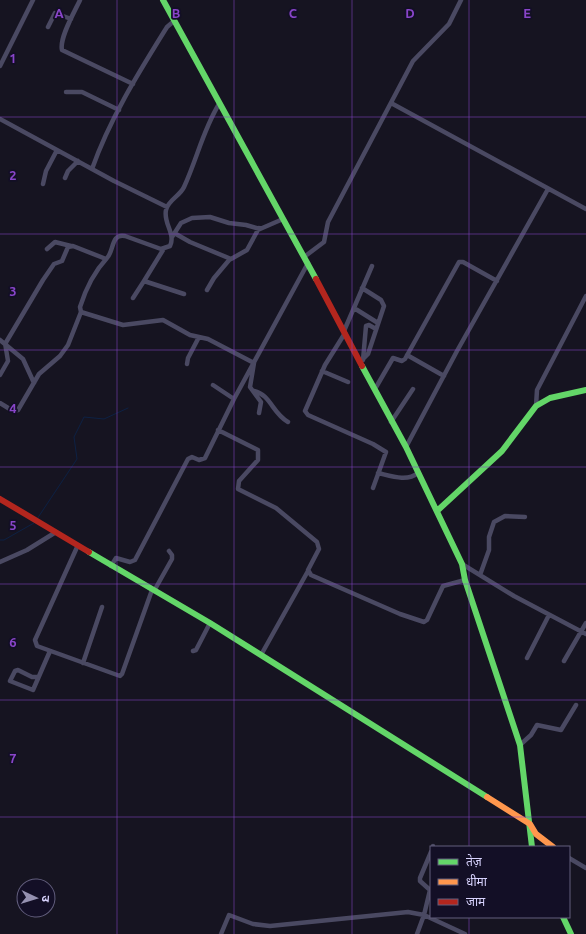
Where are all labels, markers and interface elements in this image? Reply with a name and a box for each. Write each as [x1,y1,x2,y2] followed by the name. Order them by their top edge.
[54,6,64,20] text: A
[172,6,181,20] text: B
[289,6,298,20] text: C
[405,6,415,20] text: D
[523,6,531,20] text: E
[9,51,17,65] text: 1
[9,168,17,182] text: 2
[9,284,17,298] text: 3
[9,401,17,415] text: 4
[9,518,17,532] text: 5
[9,635,17,649] text: 6
[9,751,17,765] text: 7
[430,846,570,918] legend
[466,854,483,868] text: तेज़
[466,874,488,888] text: धीमा
[16,878,56,918] north arrow
[40,895,52,903] text: उ
[466,895,486,908] text: जाम

